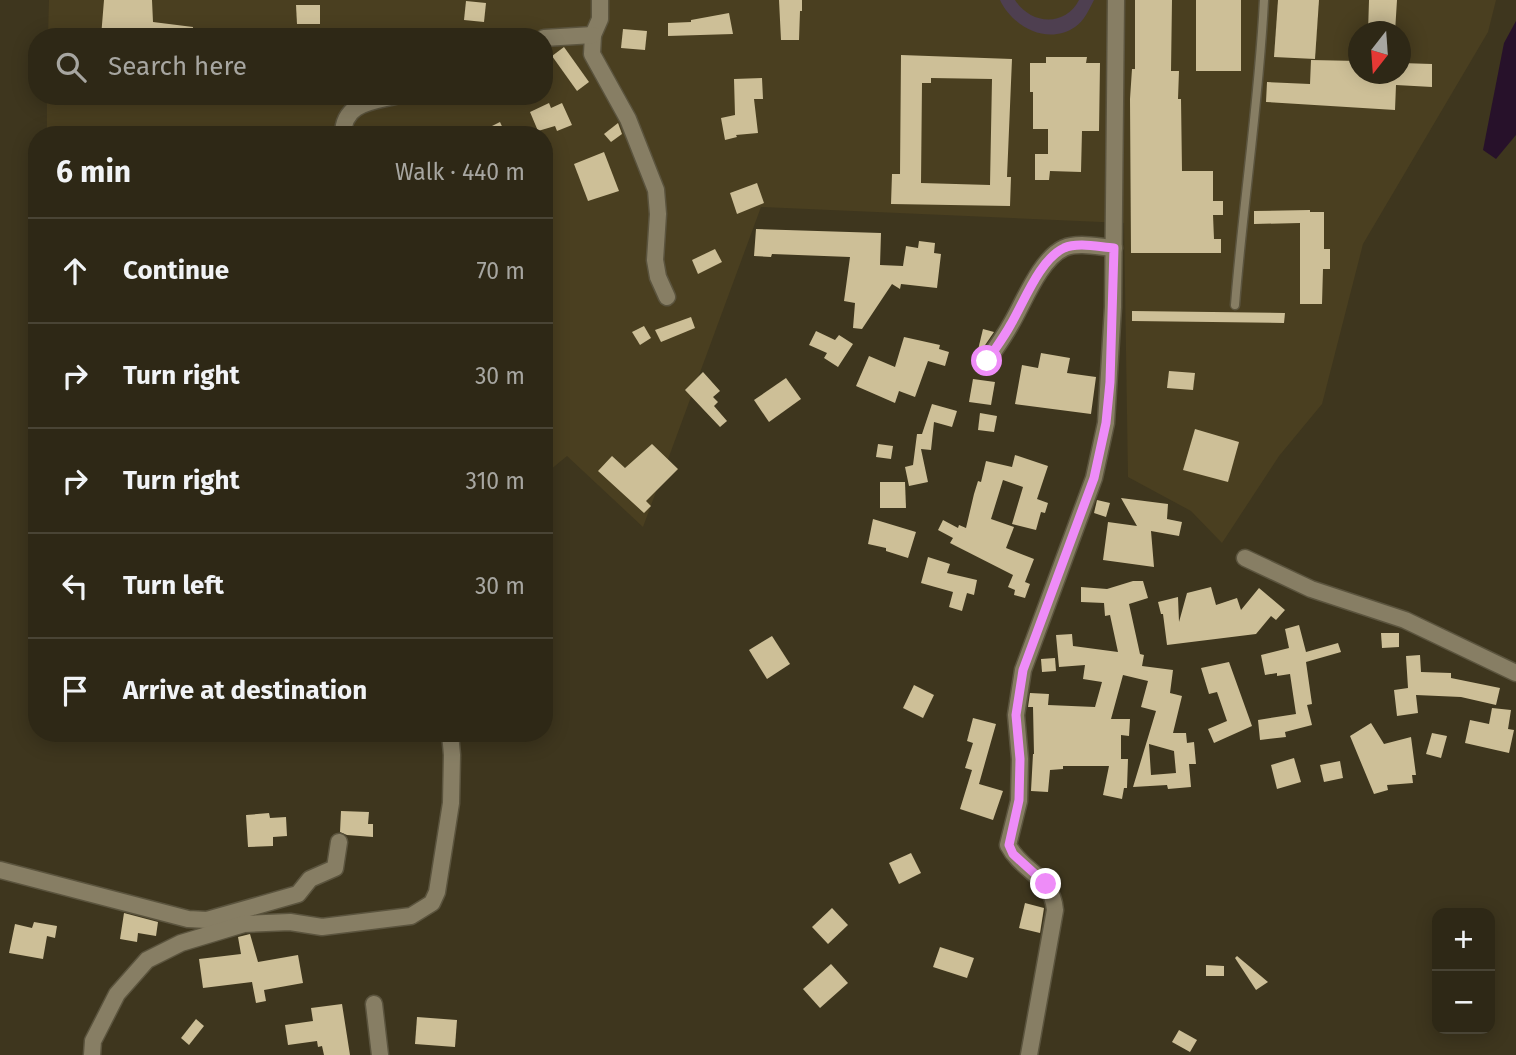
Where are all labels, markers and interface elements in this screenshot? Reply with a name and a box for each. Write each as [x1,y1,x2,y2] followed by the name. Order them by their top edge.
[1348,21,1411,84] north arrow
[28,28,553,105] search box
[52,48,90,86] icon: search
[108,51,247,82] text: Search here
[56,154,131,190] text: 6 min
[395,158,525,186] text: Walk · 440 m
[56,252,94,290] icon: ahead
[123,255,229,286] text: Continue
[476,257,525,285] text: 70 m
[971,345,1002,376] route start
[56,357,94,395] icon: right
[123,360,240,391] text: Turn right
[475,362,525,390] text: 30 m
[56,462,94,500] icon: right
[123,465,240,496] text: Turn right
[465,467,525,495] text: 310 m
[56,567,94,605] icon: left
[123,570,224,601] text: Turn left
[475,572,525,600] text: 30 m
[56,672,94,710] icon: arrive
[123,675,367,706] text: Arrive at destination
[1030,868,1061,899] route end
[1432,908,1495,1034] map controls
[1432,908,1495,971] button: +
[1432,971,1495,1034] button: −

